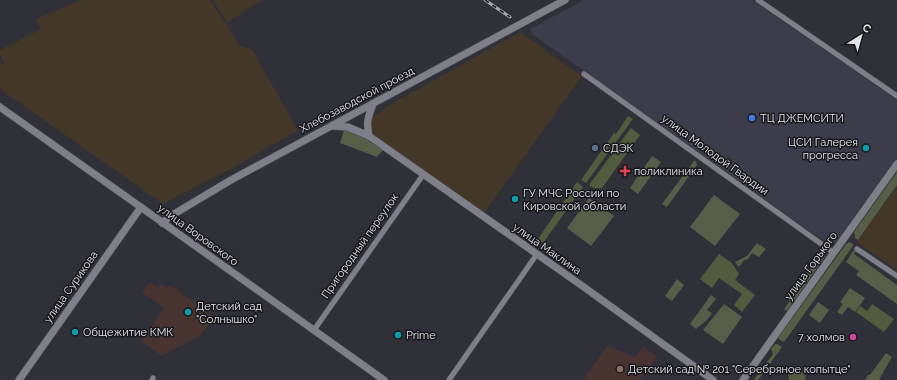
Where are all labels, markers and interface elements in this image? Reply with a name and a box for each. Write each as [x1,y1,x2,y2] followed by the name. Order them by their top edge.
[841,16,881,56] north arrow
[860,21,874,36] text: С
[298,64,417,136] street label: Хлебозаводской проезд
[659,112,771,198] street label: улица Молодой Гвардии
[760,112,844,125] place label: ТЦ ДЖЕМСИТИ
[747,113,757,123] marker: ТЦ ДЖЕМСИТИ
[788,136,858,162] place label: ЦСИ Галерея прогресса
[603,142,634,155] place label: СДЭК
[590,143,600,153] marker: СДЭК
[861,143,871,153] marker: ЦСИ Галерея прогресса
[619,165,631,177] marker: поликлиника
[634,165,703,178] place label: поликлиника
[523,187,626,213] place label: ГУ МЧС России по Кировской области
[319,191,401,301] street label: Пригородный переулок
[510,194,520,204] marker: ГУ МЧС России по Кировской области
[155,202,241,269] street label: улица Воровского
[510,221,584,277] street label: улица Маклина
[782,229,840,303] street label: улица Горького
[41,249,101,325] street label: улица Сурикова
[196,300,263,326] place label: Детский сад "Солнышко"
[183,307,193,317] marker: Детский сад "Солнышко"
[83,326,173,339] place label: Общежитие КМК
[70,327,80,337] marker: Общежитие КМК
[406,329,436,342] place label: Prime
[393,330,403,340] marker: Prime
[798,331,845,344] place label: 7 холмов
[848,332,858,342] marker: 7 холмов
[628,363,851,376] place label: Детский сад № 201 "Серебряное копытце"
[615,364,625,374] marker: Детский сад № 201 "Серебряное копытце"

